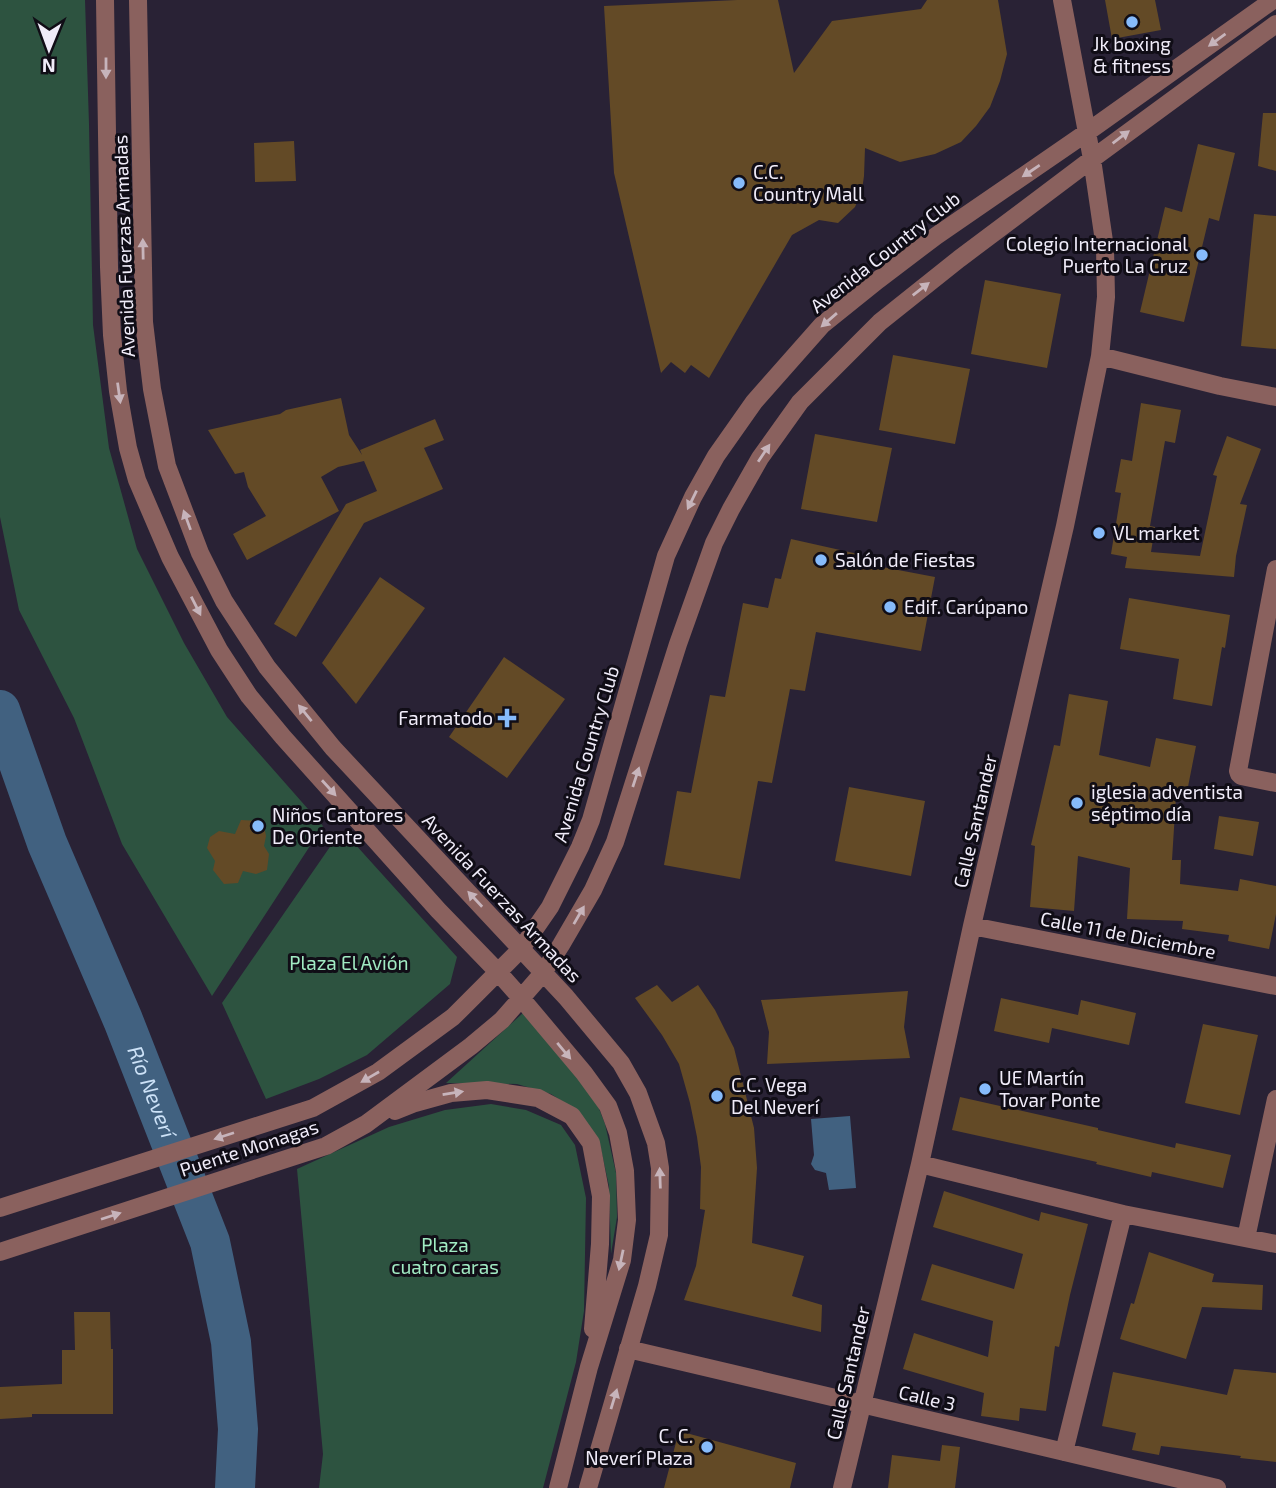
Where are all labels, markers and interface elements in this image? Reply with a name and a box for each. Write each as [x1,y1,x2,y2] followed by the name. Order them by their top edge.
[14,14,84,84] north arrow
[1124,14,1140,30] marker: Jk boxing & fitness
[1093,32,1171,77] place label: Jk boxing & fitness
[1208,33,1226,47] one-way arrow
[42,55,56,78] text: N
[100,57,112,79] one-way arrow
[1112,130,1130,144] one-way arrow
[108,134,139,358] street label: Avenida Fuerzas Armadas
[753,160,864,205] place label: C.C. Country Mall
[1022,164,1041,177] one-way arrow
[731,175,747,191] marker: C.C. Country Mall
[805,186,964,317] street label: Avenida Country Club
[1006,232,1188,277] place label: Colegio Internacional Puerto La Cruz
[138,238,149,260] one-way arrow
[1194,247,1210,263] marker: Colegio Internacional Puerto La Cruz
[911,282,929,297] one-way arrow
[820,312,838,328] one-way arrow
[114,382,125,404] one-way arrow
[757,444,771,462] one-way arrow
[686,490,697,510] one-way arrow
[182,509,193,530] one-way arrow
[1113,521,1200,544] place label: VL market
[1091,525,1107,541] marker: VL market
[835,548,975,571] place label: Salón de Fiestas
[813,552,829,568] marker: Salón de Fiestas
[904,595,1028,618] place label: Edif. Carúpano
[190,596,201,616] one-way arrow
[882,599,898,615] marker: Edif. Carúpano
[548,663,623,845] street label: Avenida Country Club
[298,704,313,722] one-way arrow
[398,706,493,729] place label: Farmatodo
[499,710,515,726] marker: Farmatodo
[948,751,1001,890] street label: Calle Santander
[631,766,641,787] one-way arrow
[321,779,337,796] one-way arrow
[1091,780,1243,825] place label: iglesia adventista séptimo día
[1069,795,1085,811] marker: iglesia adventista séptimo día
[272,803,403,848] place label: Niños Cantores De Oriente
[418,808,587,987] street label: Avenida Fuerzas Armadas
[250,818,266,834] marker: Niños Cantores De Oriente
[467,891,483,908] one-way arrow
[573,905,585,924] one-way arrow
[1038,906,1218,963] street label: Calle 11 de Diciembre
[289,951,409,974] park label: Plaza El Avión
[557,1041,572,1059] one-way arrow
[123,1042,183,1143] water label: Río Neverí
[999,1066,1101,1111] place label: UE Martín Tovar Ponte
[360,1071,379,1083] one-way arrow
[731,1073,821,1118] place label: C.C. Vega Del Neverí
[977,1081,993,1097] marker: UE Martín Tovar Ponte
[442,1087,464,1098] one-way arrow
[709,1088,725,1104] marker: C.C. Vega Del Neverí
[177,1114,321,1181] street label: Puente Monagas
[214,1132,235,1142] one-way arrow
[655,1167,666,1189] one-way arrow
[100,1210,121,1221] one-way arrow
[391,1233,499,1278] park label: Plaza cuatro caras
[615,1249,626,1271] one-way arrow
[821,1303,874,1442] street label: Calle Santander
[896,1380,958,1415] street label: Calle 3
[609,1388,619,1409] one-way arrow
[585,1424,693,1469] place label: C. C. Neverí Plaza
[699,1439,715,1455] marker: C. C. Neverí Plaza

